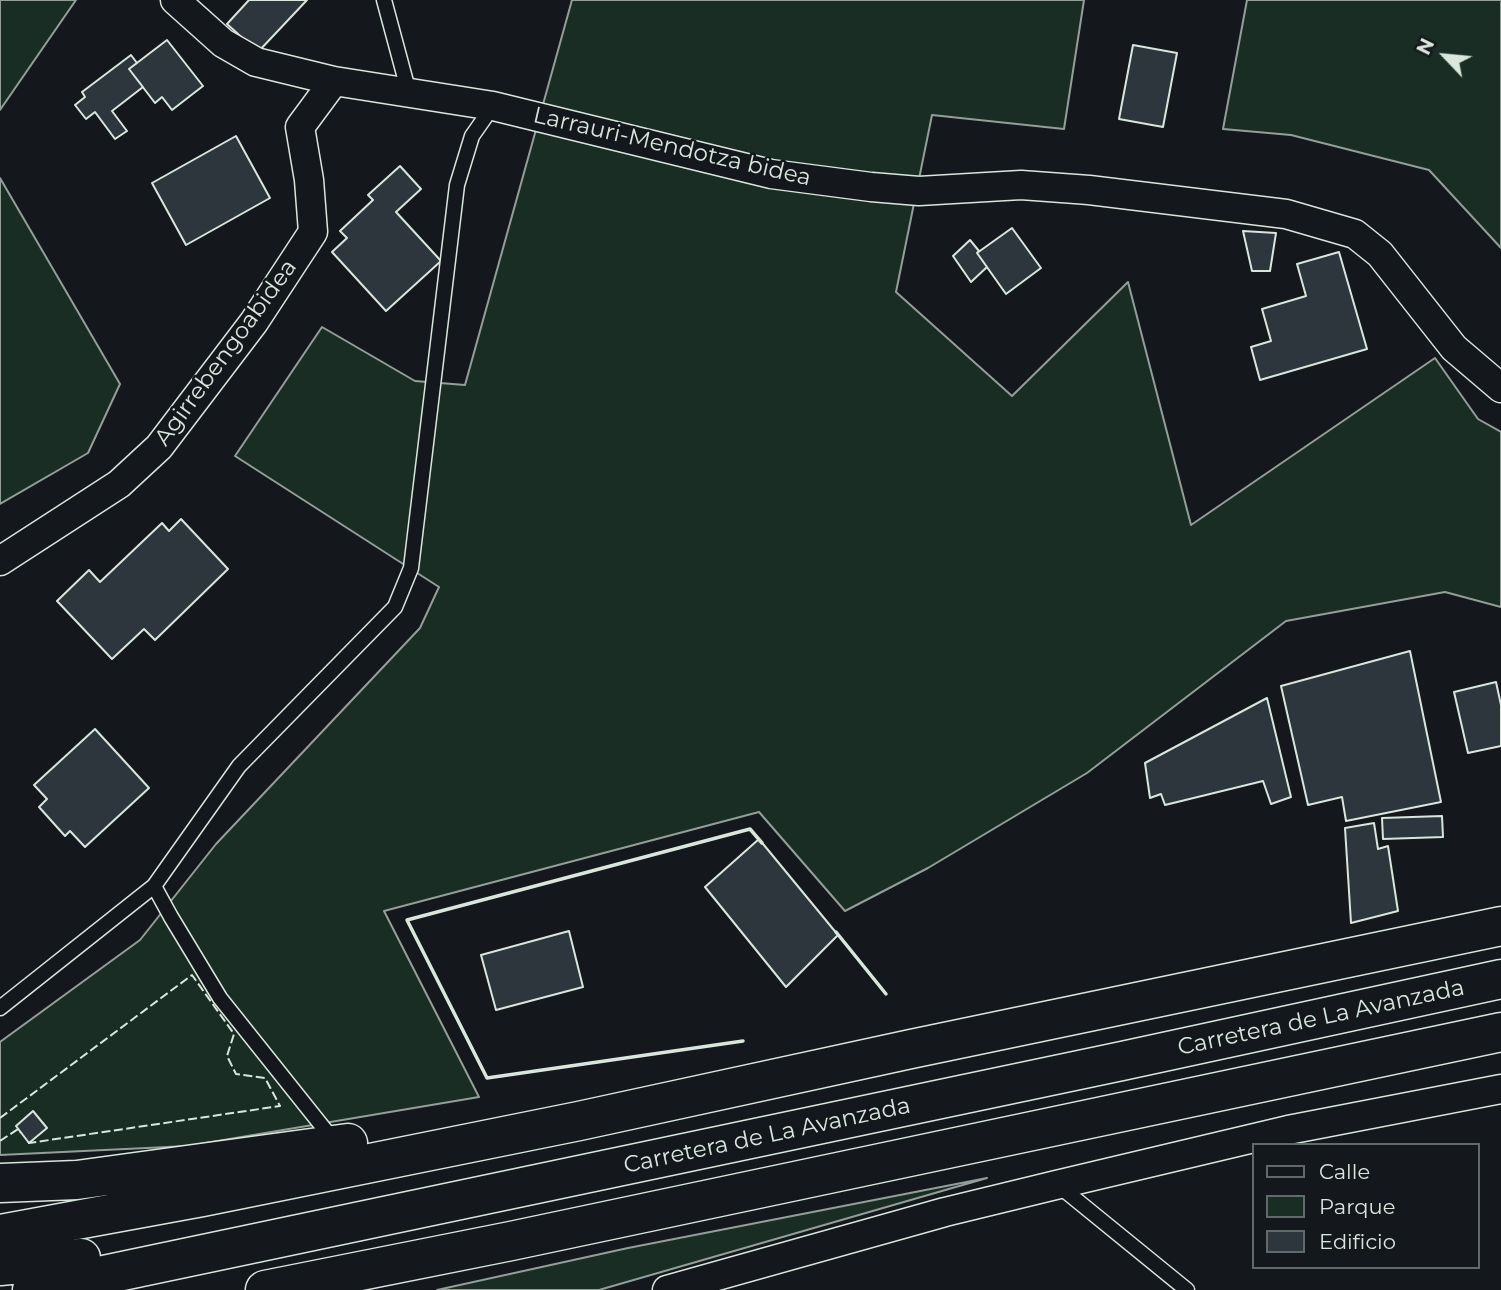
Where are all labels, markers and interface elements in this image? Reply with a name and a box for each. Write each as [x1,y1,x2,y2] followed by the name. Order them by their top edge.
[1410,21,1480,91] north arrow
[1412,35,1439,59] text: N
[530,102,814,192] street label: Larrauri-Mendotza bidea
[149,255,303,451] street label: Agirrebengoabidea
[1175,974,1467,1062] street label: Carretera de La Avanzada
[621,1092,913,1180] street label: Carretera de La Avanzada
[1252,1143,1480,1269] legend
[1319,1159,1370,1184] text: Calle
[1319,1194,1395,1219] text: Parque
[1319,1229,1396,1254] text: Edificio

